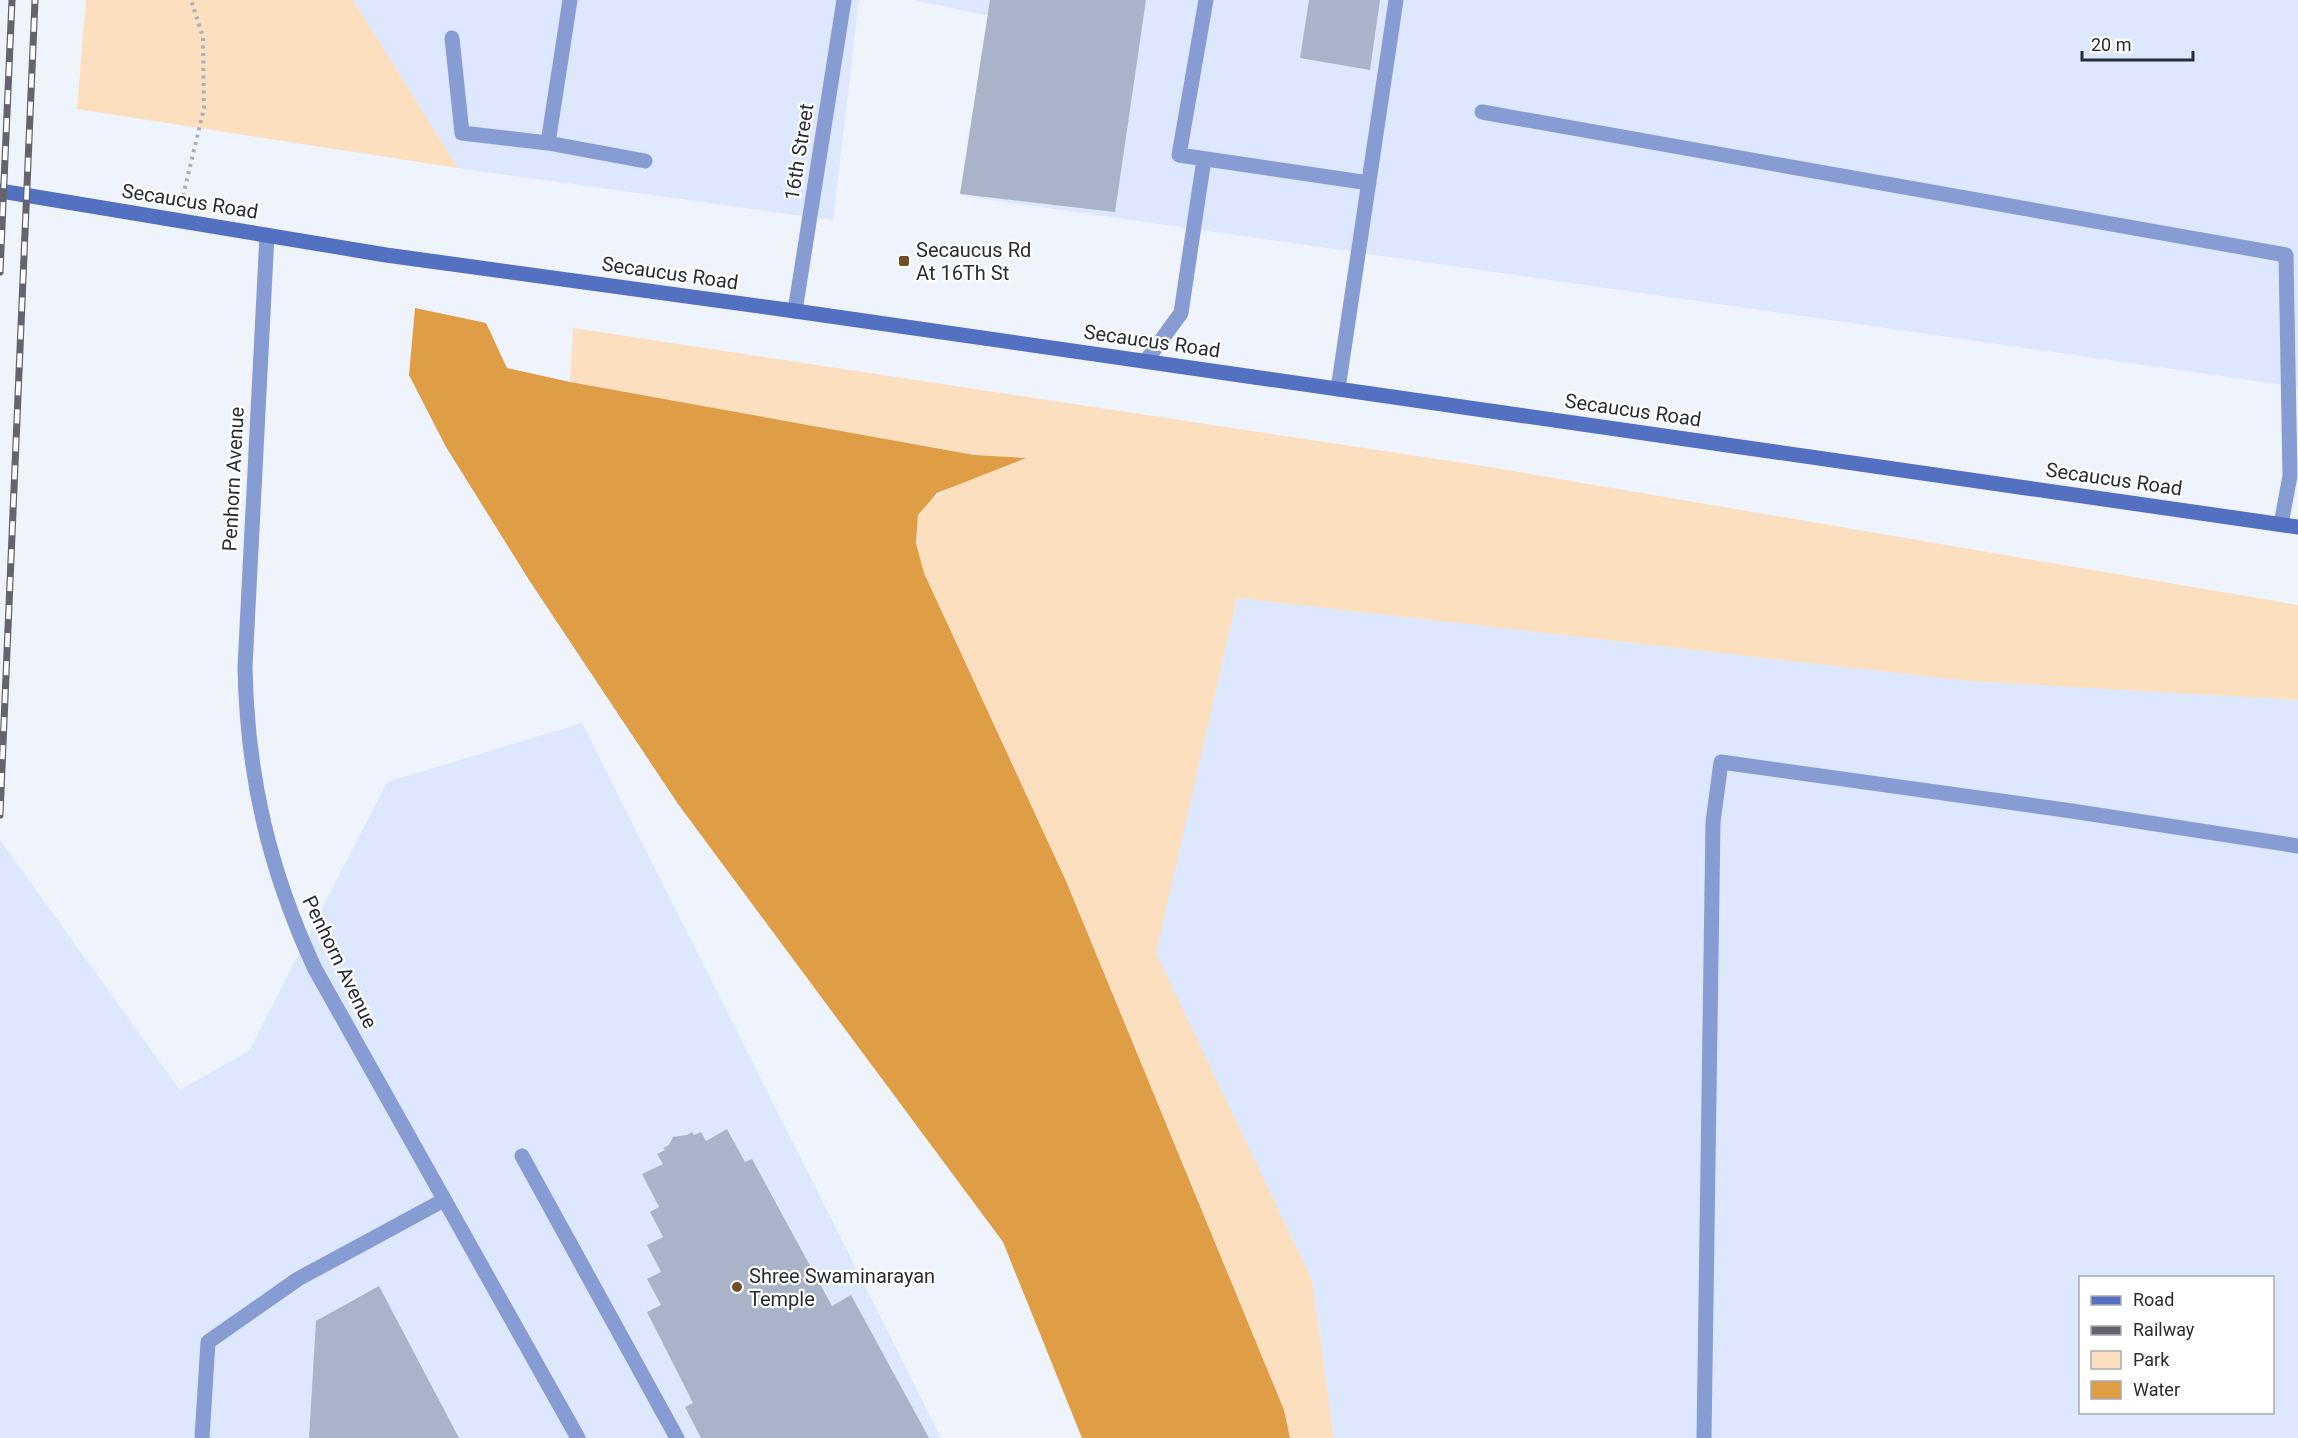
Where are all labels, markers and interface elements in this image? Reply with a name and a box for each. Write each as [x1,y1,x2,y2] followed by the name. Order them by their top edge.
[2082,24,2193,62] scale bar
[2091,34,2131,55] text: 20 m
[780,102,818,202] street label: 16th Street
[120,178,260,224] street label: Secaucus Road
[916,238,1031,285] place label: Secaucus Rd At 16Th St
[600,252,740,294] street label: Secaucus Road
[897,254,911,268] marker: Secaucus Rd At 16Th St
[1082,320,1222,362] street label: Secaucus Road
[1563,389,1703,431] street label: Secaucus Road
[217,406,249,552] street label: Penhorn Avenue
[2044,458,2184,500] street label: Secaucus Road
[297,892,383,1032] street label: Penhorn Avenue
[749,1264,935,1311] place label: Shree Swaminarayan Temple
[2079,1276,2274,1414] legend
[730,1280,744,1294] marker: Shree Swaminarayan Temple
[2133,1289,2174,1310] text: Road
[2133,1319,2195,1340] text: Railway
[2133,1349,2170,1370] text: Park
[2133,1379,2180,1400] text: Water

